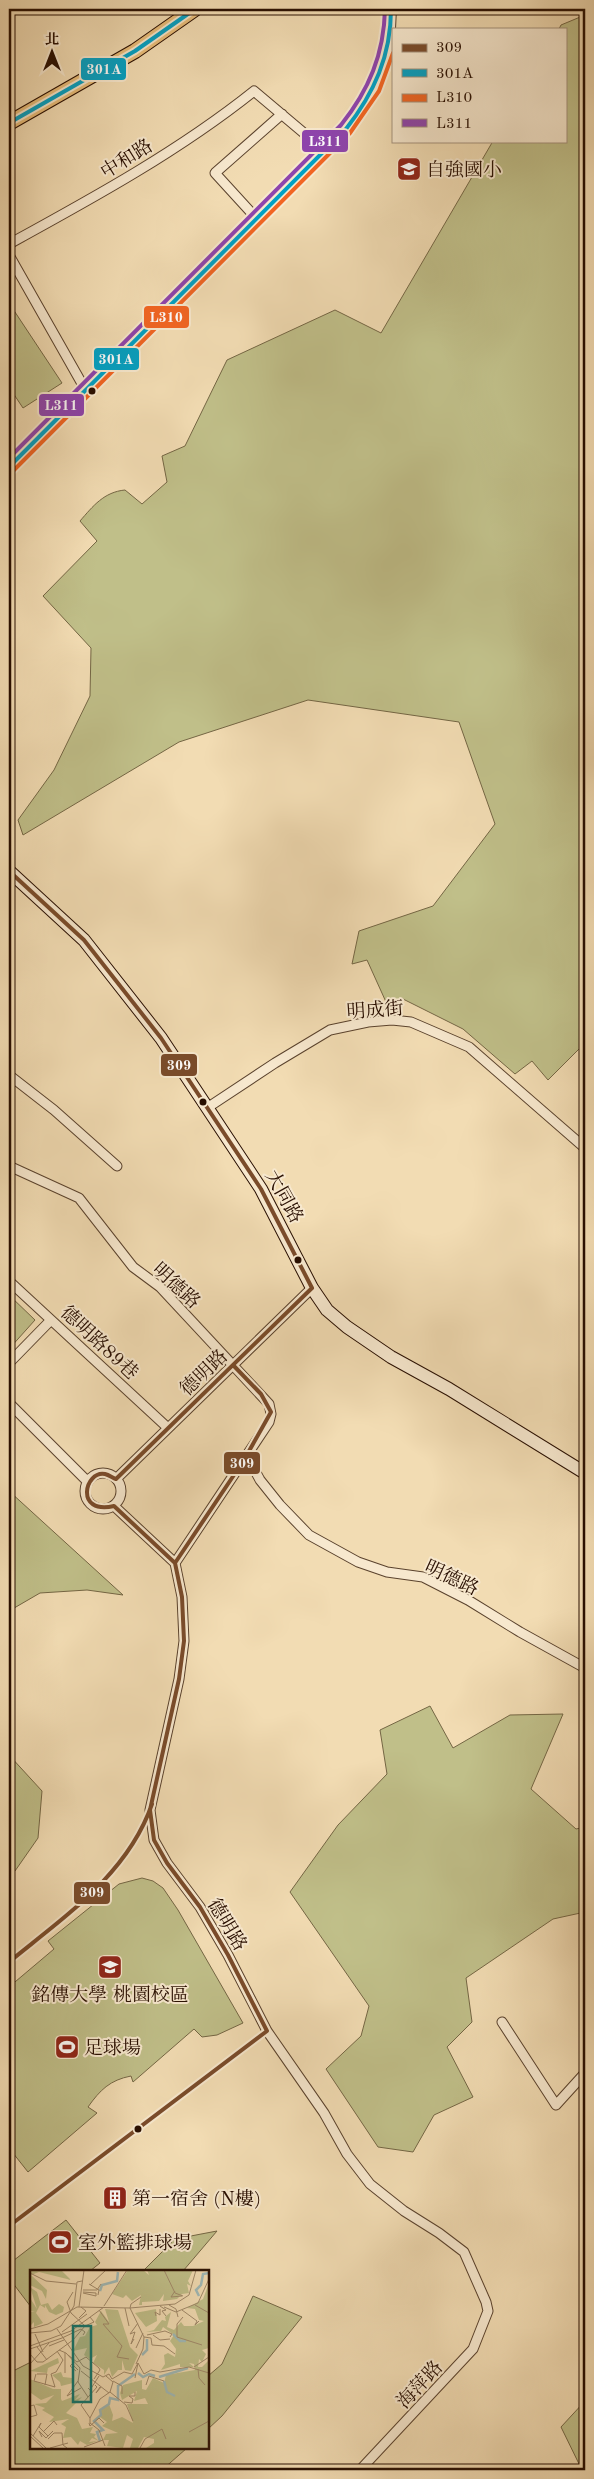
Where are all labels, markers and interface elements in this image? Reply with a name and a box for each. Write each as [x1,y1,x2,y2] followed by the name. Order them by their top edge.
[28,28,78,78] north arrow
[392,28,566,142] legend
[45,32,59,47] text: 北
[436,41,462,56] text: 309
[80,57,127,81] line badge: 301A
[87,63,122,77] text: 301A
[436,67,474,82] text: 301A
[436,91,472,106] text: L310
[436,117,472,132] text: L311
[301,129,349,153] line badge: L311
[97,135,157,183] street label: 中和路
[308,135,342,149] text: L311
[396,156,422,182] school or university icon: 自強國小
[426,160,502,181] place label: 自強國小
[143,305,190,329] line badge: L310
[149,311,183,325] text: L310
[93,347,140,371] line badge: 301A
[99,353,134,367] text: 301A
[87,386,97,396] unlabelled marker
[38,393,85,417] line badge: L311
[44,399,78,413] text: L311
[346,998,404,1023] street label: 明成街
[160,1053,198,1077] line badge: 309
[167,1059,191,1073] text: 309
[198,1097,208,1107] unlabelled marker
[261,1166,308,1227] street label: 大同路
[293,1255,303,1265] unlabelled marker
[148,1259,204,1313] street label: 明德路
[56,1302,142,1384] street label: 德明路89巷
[176,1346,232,1400] street label: 德明路
[223,1451,261,1475] line badge: 309
[230,1457,254,1471] text: 309
[421,1557,482,1600] street label: 明德路
[73,1881,111,1905] line badge: 309
[80,1886,104,1900] text: 309
[203,1895,250,1955] street label: 德明路
[97,1954,123,1980] school or university icon: 銘傳大學 桃園校區
[31,1984,189,2006] place label: 銘傳大學 桃園校區
[54,2034,80,2060] sports icon: 足球場
[84,2038,141,2059] place label: 足球場
[133,2124,143,2134] unlabelled marker
[102,2185,128,2211] building icon: 第一宿舍 (N樓)
[132,2188,261,2210] place label: 第一宿舍 (N樓)
[47,2229,73,2255] sports icon: 室外籃排球場
[78,2233,192,2254] place label: 室外籃排球場
[30,2270,209,2449] inset map
[392,2356,447,2413] street label: 海萍路

